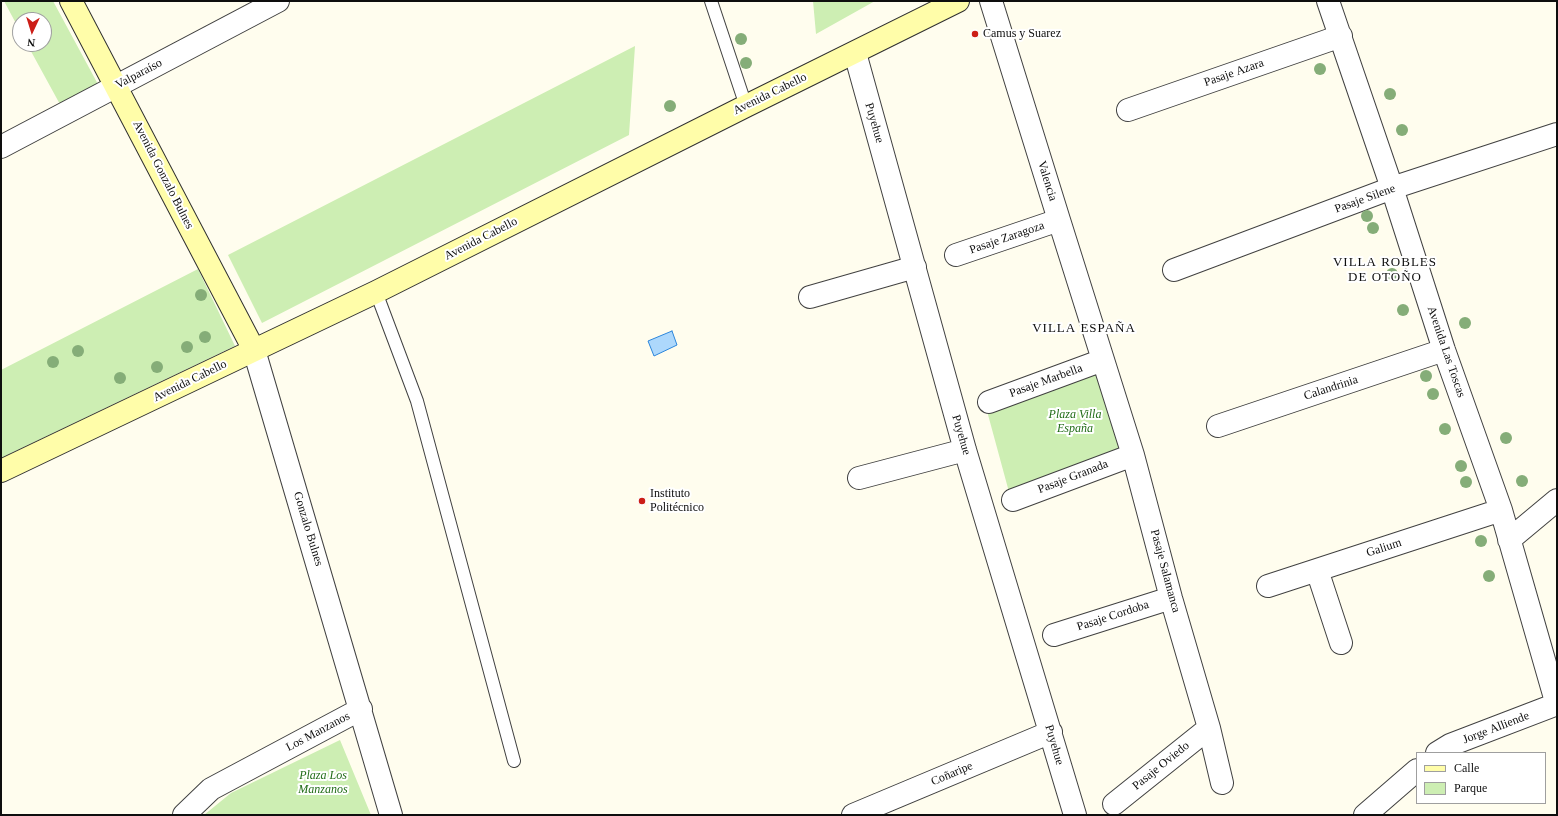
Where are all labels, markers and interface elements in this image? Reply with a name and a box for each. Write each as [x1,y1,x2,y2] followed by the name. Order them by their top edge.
[12,12,52,52] north arrow
[983,27,1061,41] place label: Camus y Suarez
[970,29,980,39] marker: Camus y Suarez
[27,37,36,49] text: N
[113,56,165,92] street label: Valparaíso
[1202,56,1266,90] street label: Pasaje Azara
[731,70,809,118] street label: Avenida Cabello
[861,101,887,145] street label: Puyehue
[129,118,197,232] street label: Avenida Gonzalo Bulnes
[1034,159,1060,203] street label: Valencia
[1333,181,1397,217] street label: Pasaje Silene
[442,214,520,264] street label: Avenida Cabello
[968,218,1046,258] street label: Pasaje Zaragoza
[1333,255,1437,286] district label: VILLA ROBLES DE OTOÑO
[1424,304,1468,400] street label: Avenida Las Toscas
[1032,321,1136,337] district label: VILLA ESPAÑA
[151,357,229,405] street label: Avenida Cabello
[1007,361,1085,401] street label: Pasaje Marbella
[1302,373,1360,403] street label: Calandrinia
[1049,408,1101,436] park label: Plaza Villa España
[948,413,974,457] street label: Puyehue
[1036,457,1110,497] street label: Pasaje Granada
[650,487,704,515] place label: Instituto Politécnico
[290,490,326,568] street label: Gonzalo Bulnes
[637,496,647,506] marker: Instituto Politécnico
[1147,528,1183,614] street label: Pasaje Salamanca
[1365,536,1403,560] street label: Galium
[1075,598,1151,634] street label: Pasaje Cordoba
[284,709,352,755] street label: Los Manzanos
[1461,709,1531,747] street label: Jorge Alliende
[1041,723,1067,767] street label: Puyehue
[1130,739,1192,793] street label: Pasaje Oviedo
[1416,752,1546,804] legend
[929,759,975,789] street label: Coñaripe
[1454,761,1479,775] text: Calle
[298,769,348,797] park label: Plaza Los Manzanos
[1454,781,1487,795] text: Parque

